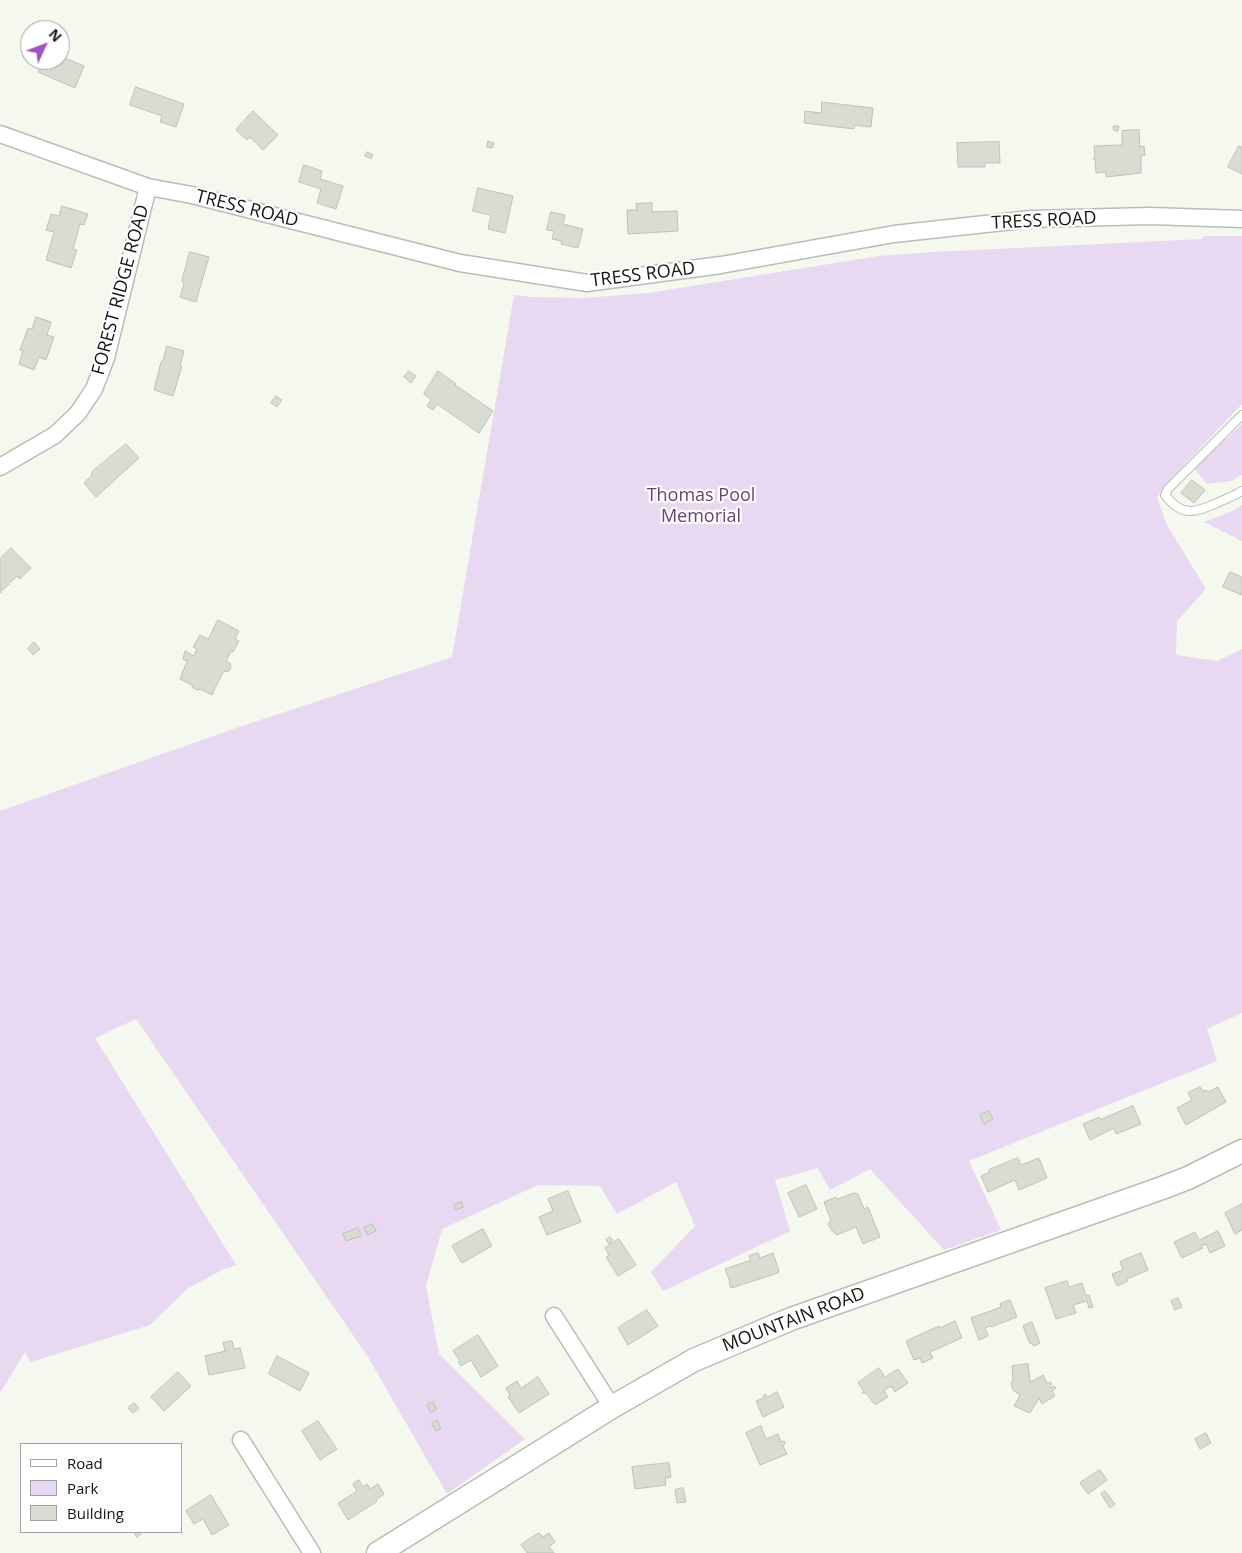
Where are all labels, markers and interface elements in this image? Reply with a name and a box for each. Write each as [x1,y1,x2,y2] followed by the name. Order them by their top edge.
[20,20,70,70] north arrow
[45,24,66,46] text: N
[193,186,301,232] street label: TRESS ROAD
[88,203,154,377] street label: FOREST RIDGE ROAD
[991,207,1097,235] street label: TRESS ROAD
[590,258,696,292] street label: TRESS ROAD
[647,485,755,528] park label: Thomas Pool Memorial
[720,1283,868,1357] street label: MOUNTAIN ROAD
[20,1443,182,1533] legend
[67,1453,103,1473] text: Road
[67,1478,98,1498] text: Park
[67,1503,124,1523] text: Building

